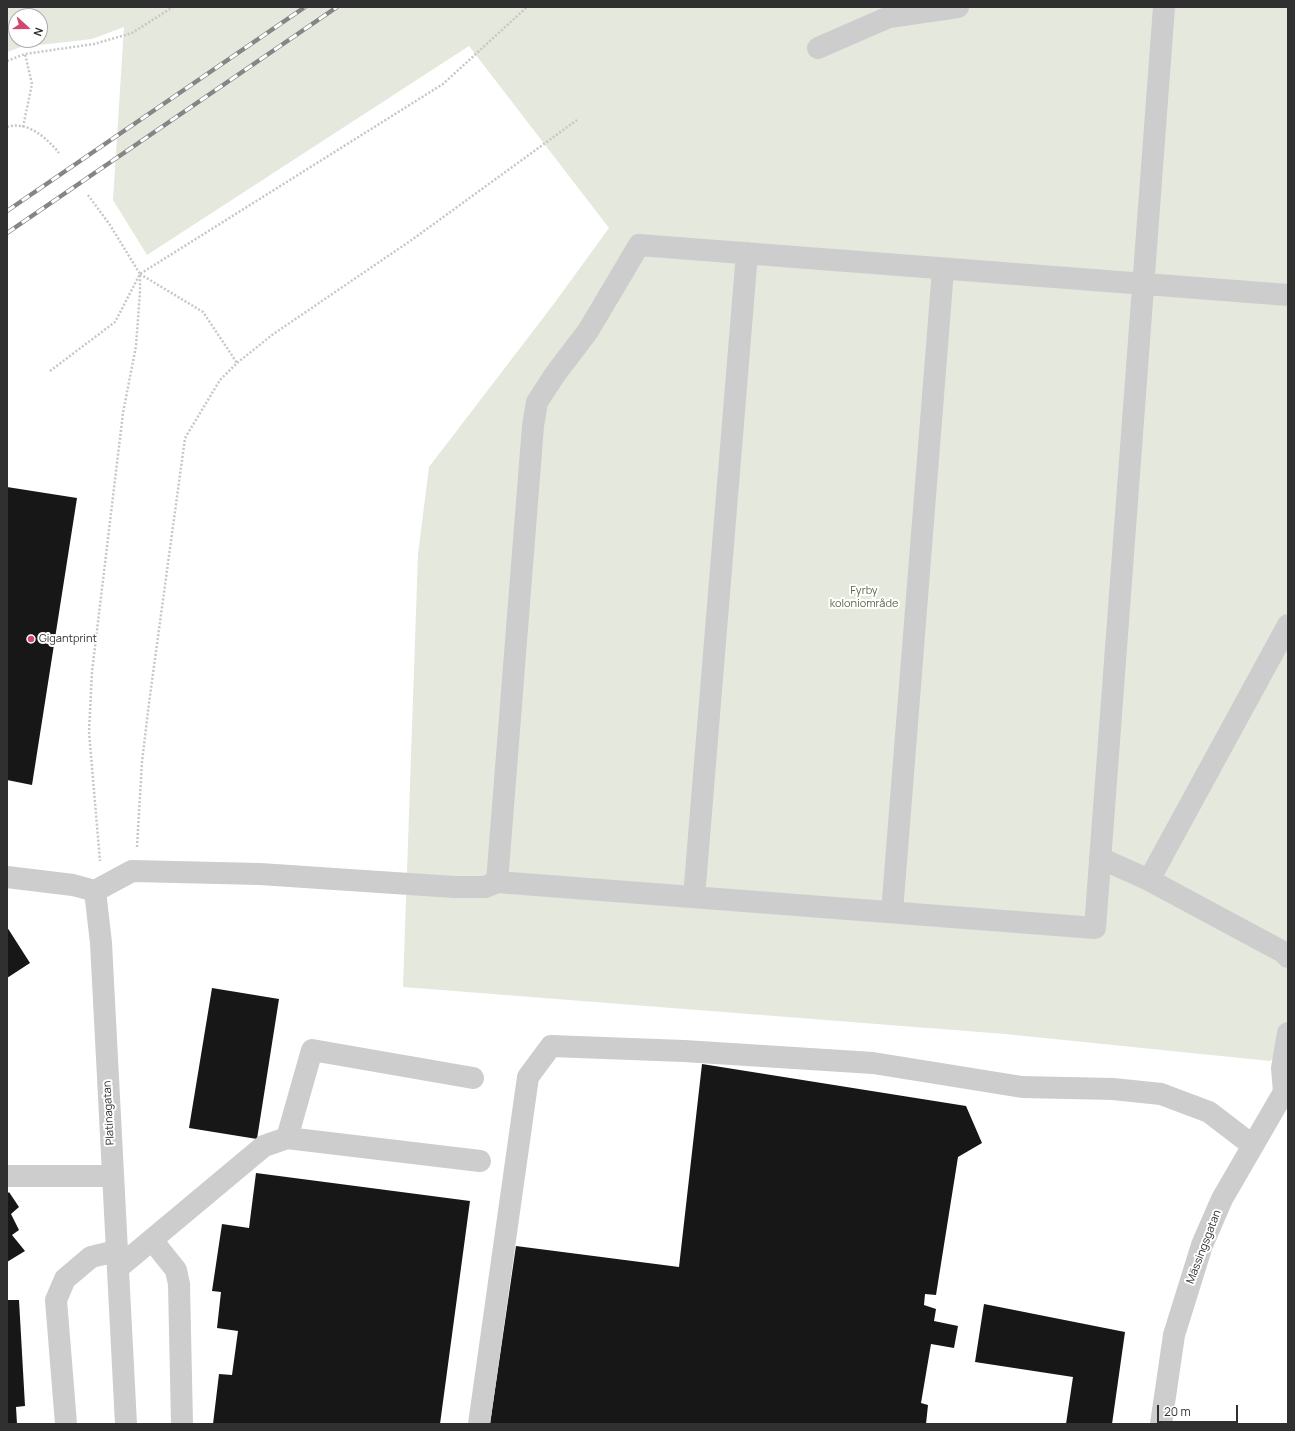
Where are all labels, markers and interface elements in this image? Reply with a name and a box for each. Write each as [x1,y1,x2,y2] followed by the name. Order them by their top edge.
[8,8,48,48] north arrow
[30,26,47,38] text: N
[830,584,898,610] park label: Fyrby koloniområde
[39,632,97,646] place label: Gigantprint
[26,634,36,644] marker: Gigantprint
[101,1080,117,1146] street label: Platinagatan
[1184,1208,1224,1286] street label: Mässingsgatan
[1159,1397,1240,1423] scale bar
[1164,1403,1191,1420] text: 20 m

